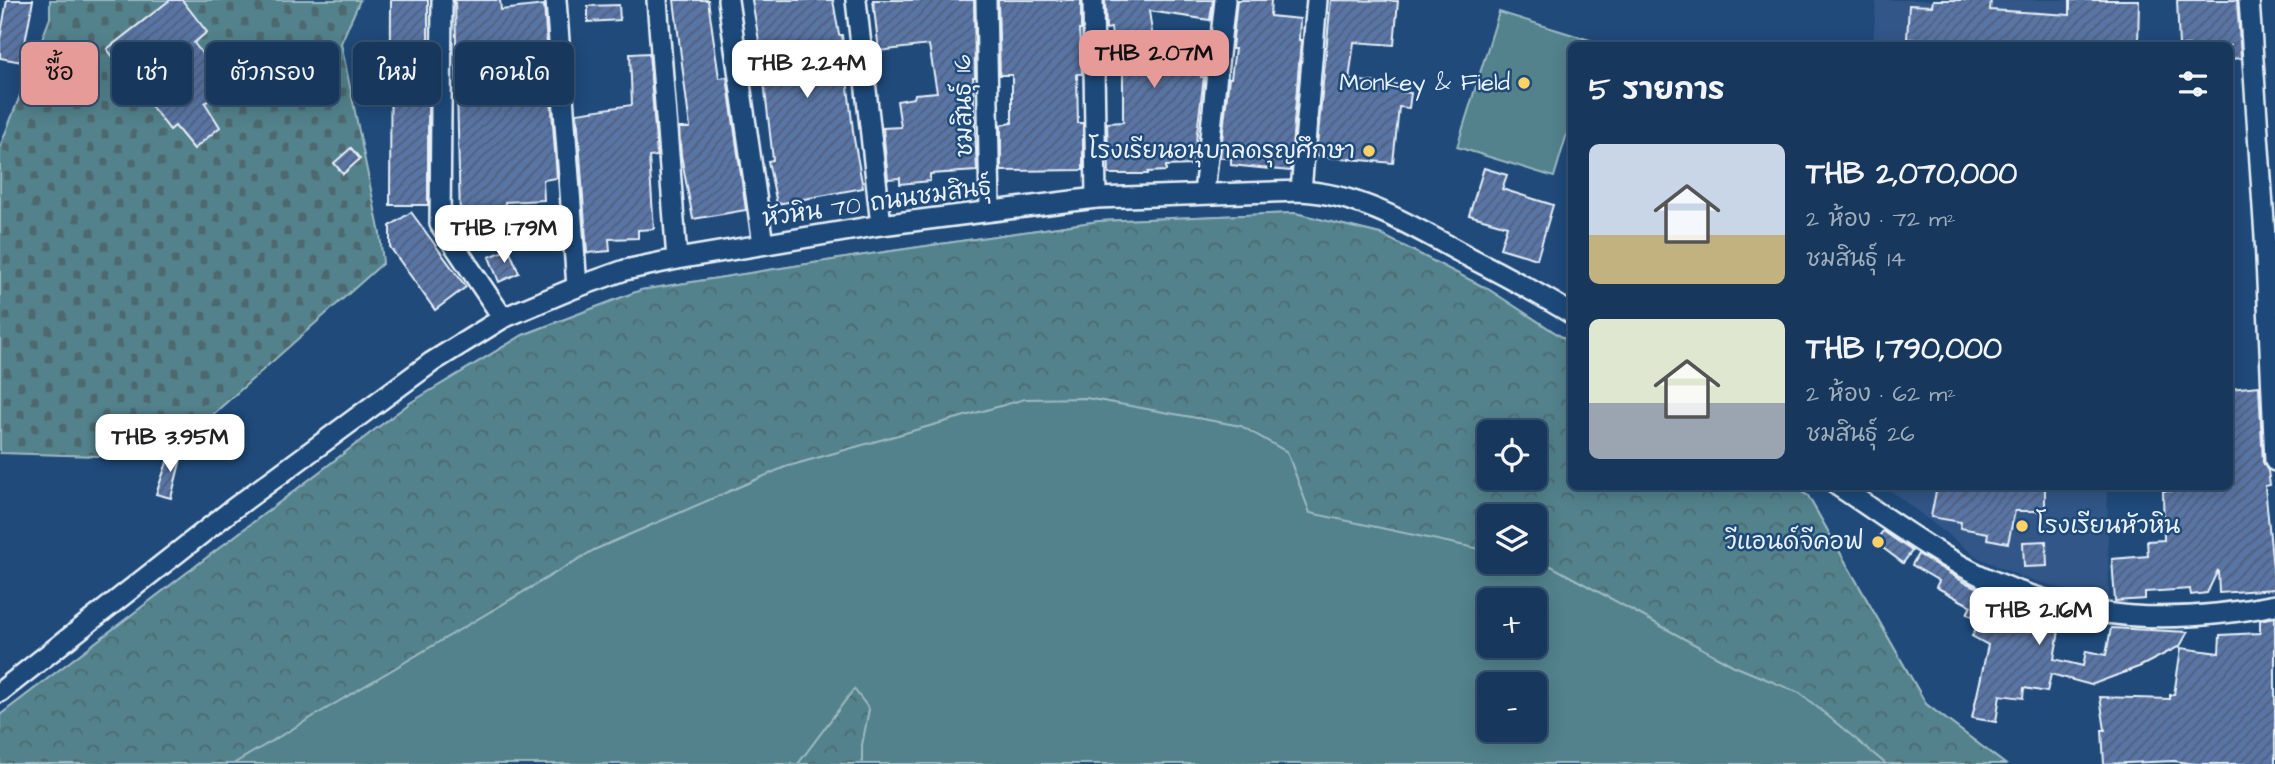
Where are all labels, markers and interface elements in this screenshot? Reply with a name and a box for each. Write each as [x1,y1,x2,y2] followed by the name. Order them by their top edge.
[1074,31,1234,90] pin: THB 2.07M
[1095,37,1213,69] text: THB 2.07M
[727,41,887,100] pin: THB 2.24M
[21,42,98,105] chip: ซื้อ
[112,42,192,105] chip: เช่า
[206,42,339,105] chip: ตัวกรอง
[353,42,441,105] chip: ใหม่
[455,42,574,105] chip: คอนโด
[748,47,866,79] text: THB 2.24M
[946,54,982,158] street label: ชมสินธุ์ 16
[2174,65,2212,103] icon: filters
[1339,66,1510,101] place label: Monkey & Field
[1589,69,1725,111] text: 5 รายการ
[1516,75,1532,91] marker: Monkey & Field
[1089,134,1355,168] place label: โรงเรียนอนุบาลดรุญศึกษา
[1361,143,1377,159] marker: โรงเรียนอนุบาลดรุญศึกษา
[1806,153,2017,195] text: THB 2,070,000
[760,170,994,236] street label: หัวหิน 70 ถนนชมสินธุ์
[1645,172,1729,256] icon: home
[1806,203,1956,235] text: 2 ห้อง · 72 m²
[424,205,584,265] pin: THB 1.79M
[451,212,557,244] text: THB 1.79M
[1806,243,1906,275] text: ชมสินธุ์ 14
[1806,328,2002,370] text: THB 1,790,000
[1645,347,1729,431] icon: home
[1806,378,1956,410] text: 2 ห้อง · 62 m²
[90,414,250,474] pin: THB 3.95M
[1806,418,1915,450] text: ชมสินธุ์ 26
[1477,420,1547,742] map controls
[1477,420,1547,490] button: locate
[111,421,229,453] text: THB 3.95M
[1477,504,1547,574] button: layers
[2036,509,2180,543] place label: โรงเรียนหัวหิน
[2014,518,2030,534] marker: โรงเรียนหัวหิน
[1725,525,1864,559] place label: วีแอนด์จีคอฟ
[1870,534,1886,550] marker: วีแอนด์จีคอฟ
[1477,588,1547,658] button: +
[1959,588,2119,647] pin: THB 2.16M
[1986,594,2092,626] text: THB 2.16M
[1477,672,1547,742] button: −

